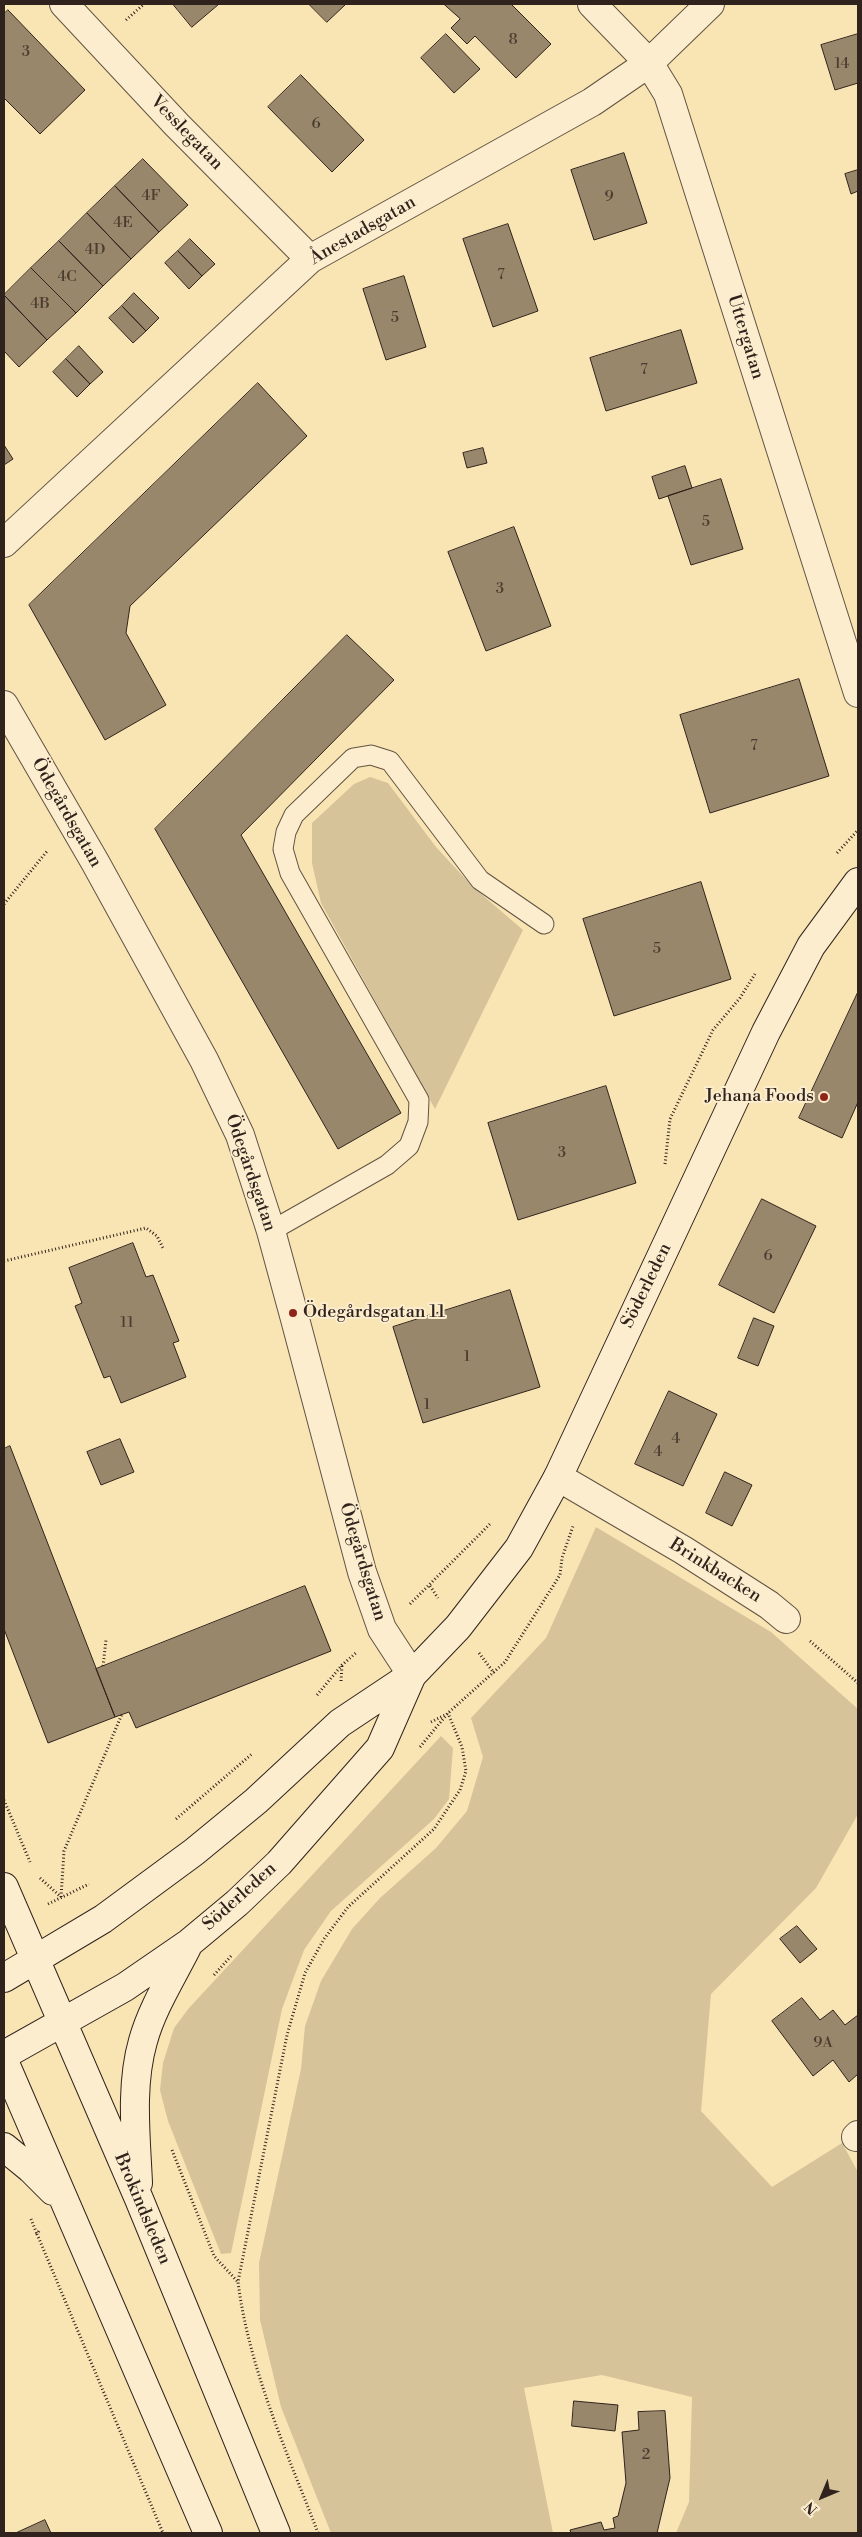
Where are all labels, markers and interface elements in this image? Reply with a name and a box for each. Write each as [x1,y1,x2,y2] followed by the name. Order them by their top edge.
[508,31,518,49] house number: 8
[22,43,30,61] house number: 3
[835,55,849,73] house number: 14
[145,91,227,175] street label: Vesslegatan
[311,115,321,133] house number: 6
[142,187,160,205] house number: 4F
[604,188,614,206] house number: 9
[306,192,420,270] street label: Ånestadsgatan
[113,214,133,232] house number: 4E
[85,241,105,259] house number: 4D
[497,266,505,284] house number: 7
[57,268,77,286] house number: 4C
[722,292,768,382] street label: Uttergatan
[30,295,50,313] house number: 4B
[391,309,399,327] house number: 5
[640,361,648,379] house number: 7
[702,513,710,531] house number: 5
[496,580,504,598] house number: 3
[750,737,758,755] house number: 7
[26,755,106,871] street label: Ödegårdsgatan
[653,940,661,958] house number: 5
[705,1086,814,1108] place label: Jehana Foods
[818,1091,830,1103] marker: Jehana Foods
[220,1112,280,1234] street label: Ödegårdsgatan
[558,1144,566,1162] house number: 3
[617,1240,677,1332] street label: Söderleden
[763,1247,773,1265] house number: 6
[303,1302,445,1324] place label: Ödegårdsgatan 11
[287,1307,299,1319] marker: Ödegårdsgatan 11
[120,1314,134,1332] house number: 11
[464,1348,470,1366] house number: 1
[424,1396,430,1414] house number: 1
[672,1430,680,1448] house number: 4
[654,1443,662,1461] house number: 4
[334,1500,390,1624] street label: Ödegårdsgatan
[665,1534,765,1608] street label: Brinkbacken
[199,1858,281,1936] street label: Söderleden
[813,2034,833,2052] house number: 9A
[109,2150,175,2268] street label: Brokindsleden
[642,2446,650,2464] house number: 2
[797,2472,847,2522] north arrow
[801,2497,822,2518] text: N

